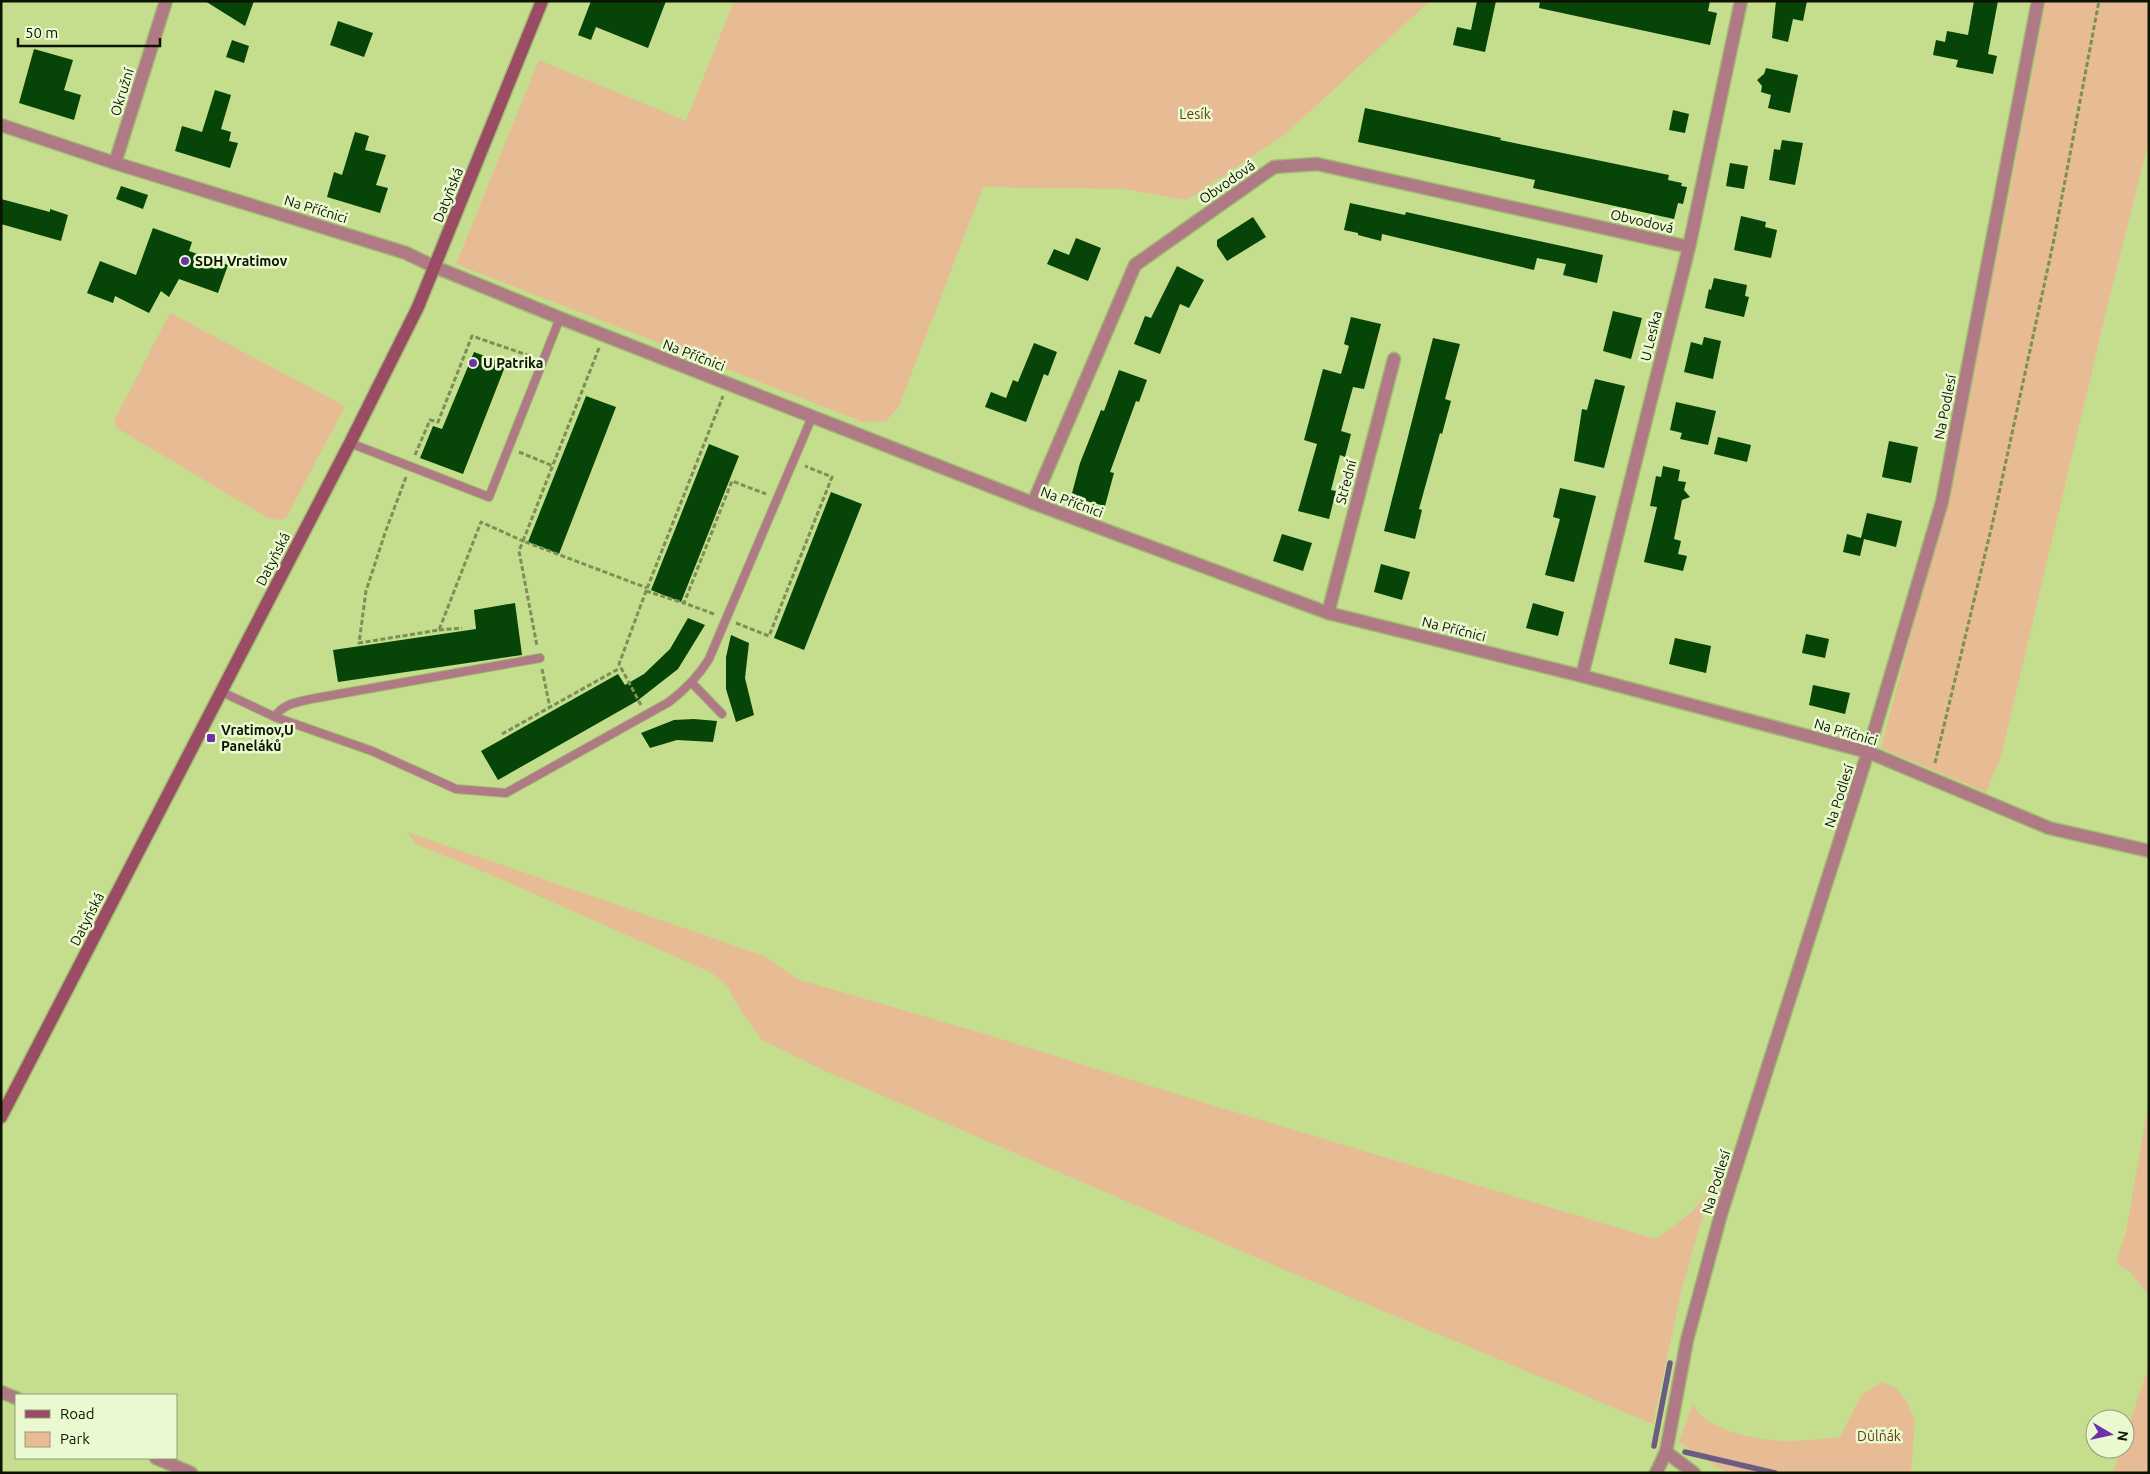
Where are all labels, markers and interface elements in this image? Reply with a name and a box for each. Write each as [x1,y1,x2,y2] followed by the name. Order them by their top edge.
[18,15,160,47] scale bar
[25,24,58,41] text: 50 m
[107,66,137,118] street label: Okružní
[1179,106,1211,122] park label: Lesík
[1196,157,1258,207] street label: Obvodová
[430,165,466,225] street label: Datyňská
[282,192,350,226] street label: Na Příčnici
[1609,206,1675,236] street label: Obvodová
[195,253,288,269] place label: SDH Vratimov
[179,255,191,267] marker: SDH Vratimov
[1637,309,1665,363] street label: U Lesíka
[661,336,727,374] street label: Na Příčnici
[483,355,543,371] place label: U Patrika
[467,357,479,369] marker: U Patrika
[1931,373,1959,441] street label: Na Podlesí
[1332,457,1360,506] street label: Střední
[1039,483,1105,521] street label: Na Příčnici
[253,530,293,588] street label: Datyňská
[1420,613,1488,645] street label: Na Příčnici
[1812,715,1880,749] street label: Na Příčnici
[221,722,294,754] place label: Vratimov,U Paneláků
[205,732,217,744] marker: Vratimov,U Paneláků
[1821,762,1857,830] street label: Na Podlesí
[67,890,107,948] street label: Datyňská
[1699,1148,1733,1216] street label: Na Podlesí
[15,1394,178,1459] legend
[60,1405,95,1422] text: Road
[2085,1409,2135,1459] north arrow
[1857,1428,1901,1444] park label: Důlňák
[60,1430,90,1447] text: Park
[2114,1430,2132,1442] text: N

